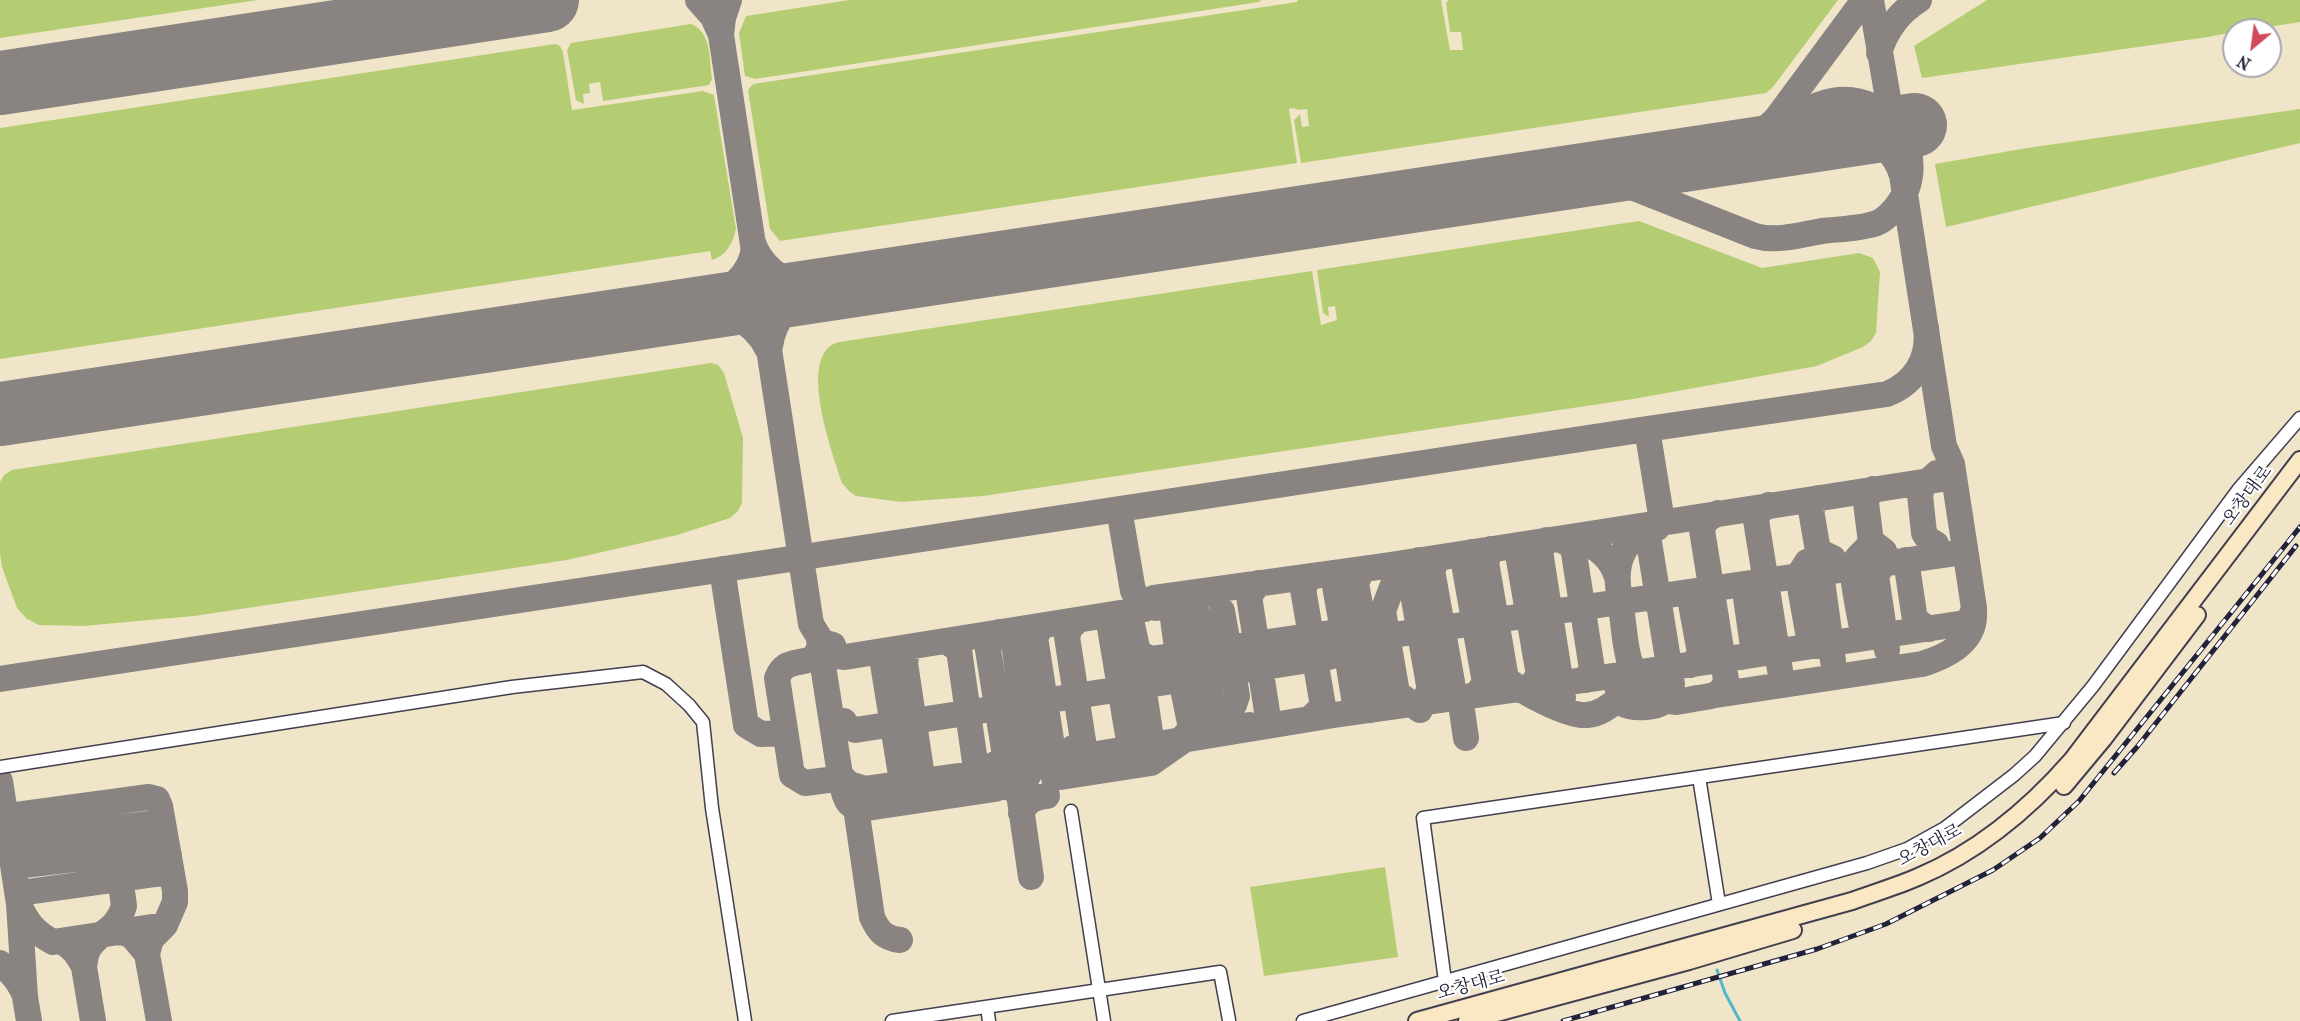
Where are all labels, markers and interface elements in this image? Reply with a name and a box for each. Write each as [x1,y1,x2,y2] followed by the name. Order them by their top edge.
[2222,18,2282,78] north arrow
[2234,51,2254,74] text: N
[2218,462,2278,530] street label: 오창대로
[1894,820,1966,872] street label: 오창대로
[1435,967,1507,1005] street label: 오창대로

